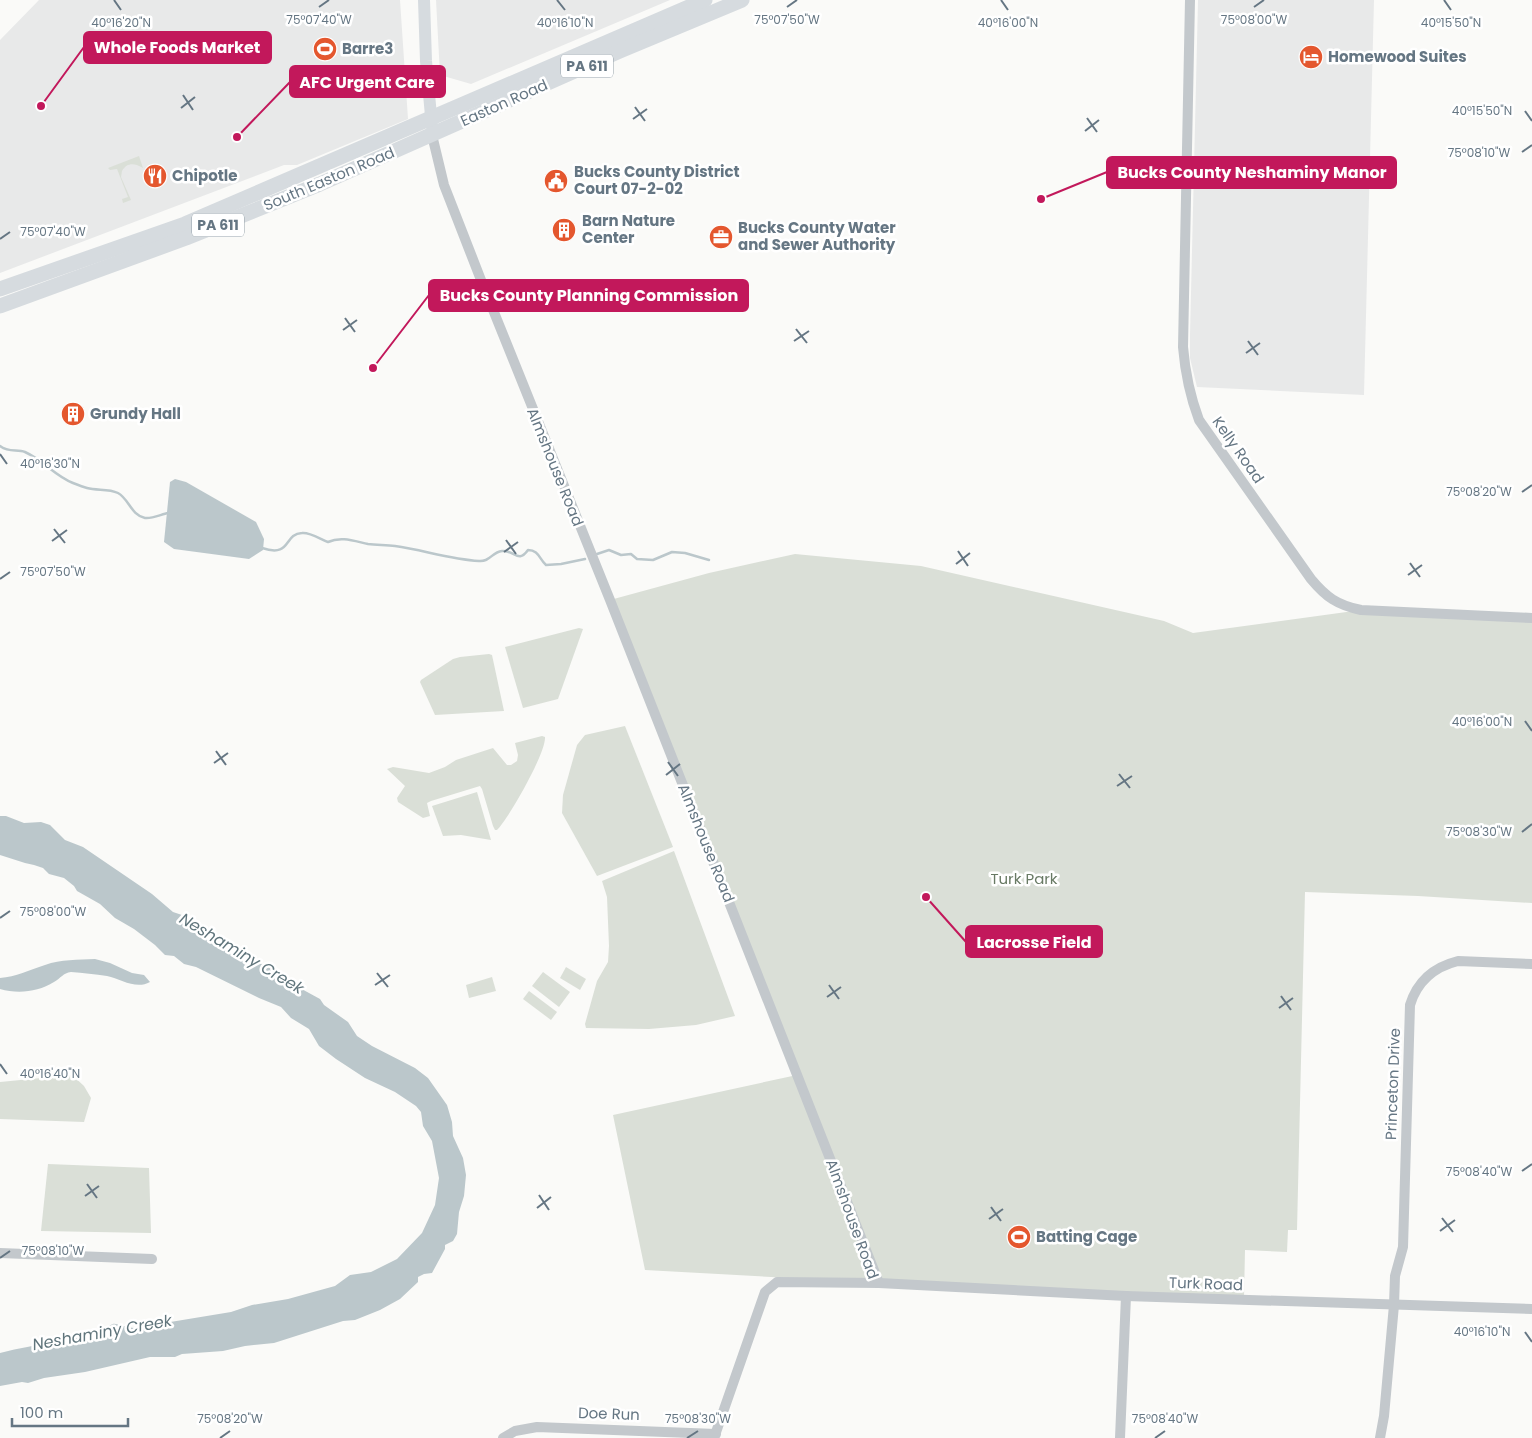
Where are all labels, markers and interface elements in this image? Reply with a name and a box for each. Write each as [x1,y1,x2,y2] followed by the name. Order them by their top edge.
[286,11,352,28] text: 75°07'40"W
[754,11,820,28] text: 75°07'50"W
[1221,11,1287,28] text: 75°08'00"W
[91,14,151,31] text: 40°16'20"N
[537,14,593,31] text: 40°16'10"N
[978,14,1038,31] text: 40°16'00"N
[1421,14,1481,31] text: 40°15'50"N
[84,32,271,63] callout: Whole Foods Market
[94,36,260,59] text: Whole Foods Market
[312,36,338,62] sports icon: Barre3
[342,38,393,59] place label: Barre3
[1298,44,1324,70] hotel icon: Homewood Suites
[1328,46,1467,67] place label: Homewood Suites
[561,54,613,78] road number: PA 611
[290,66,445,97] callout: AFC Urgent Care
[299,71,435,94] text: AFC Urgent Care
[457,74,551,131] street label: Easton Road
[1452,102,1512,119] text: 40°15'50"N
[260,141,398,216] street label: South Easton Road
[1448,144,1511,161] text: 75°08'10"W
[1107,157,1396,188] callout: Bucks County Neshaminy Manor
[574,161,740,199] place label: Bucks County District Court 07-2-02
[1118,161,1387,184] text: Bucks County Neshaminy Manor
[142,163,168,189] restaurant icon: Chipotle
[172,165,237,186] place label: Chipotle
[543,168,569,194] public building icon: Bucks County District Court 07-2-02
[582,210,675,248] place label: Barn Nature Center
[192,214,244,236] road number: PA 611
[551,217,577,243] building icon: Barn Nature Center
[738,217,896,255] place label: Bucks County Water and Sewer Authority
[20,223,86,240] text: 75°07'40"W
[708,224,734,250] office icon: Bucks County Water and Sewer Authority
[429,280,748,311] callout: Bucks County Planning Commission
[440,284,738,307] text: Bucks County Planning Commission
[60,401,86,427] building icon: Grundy Hall
[90,403,181,424] place label: Grundy Hall
[522,404,589,529] street label: Almshouse Road
[1208,412,1269,487] street label: Kelly Road
[20,455,80,472] text: 40°16'30"N
[1446,483,1512,500] text: 75°08'20"W
[20,563,86,580] text: 75°07'50"W
[1452,713,1512,730] text: 40°16'00"N
[673,780,740,905] street label: Almshouse Road
[1446,823,1512,840] text: 75°08'30"W
[990,868,1058,889] park label: Turk Park
[20,903,86,920] text: 75°08'00"W
[175,907,309,1000] water label: Neshaminy Creek
[966,926,1102,957] callout: Lacrosse Field
[976,931,1092,954] text: Lacrosse Field
[1380,1028,1405,1140] street label: Princeton Drive
[20,1065,80,1082] text: 40°16'40"N
[821,1156,884,1282] street label: Almshouse Road
[1446,1163,1512,1180] text: 75°08'40"W
[1006,1224,1032,1250] sports icon: Batting Cage
[1036,1226,1137,1247] place label: Batting Cage
[22,1242,85,1259] text: 75°08'10"W
[1169,1272,1243,1295] street label: Turk Road
[30,1309,174,1356] water label: Neshaminy Creek
[1454,1323,1510,1340] text: 40°16'10"N
[12,1396,129,1428] scale bar
[20,1402,63,1423] text: 100 m
[578,1402,640,1425] street label: Doe Run
[197,1410,263,1427] text: 75°08'20"W
[665,1410,731,1427] text: 75°08'30"W
[1132,1410,1198,1427] text: 75°08'40"W

